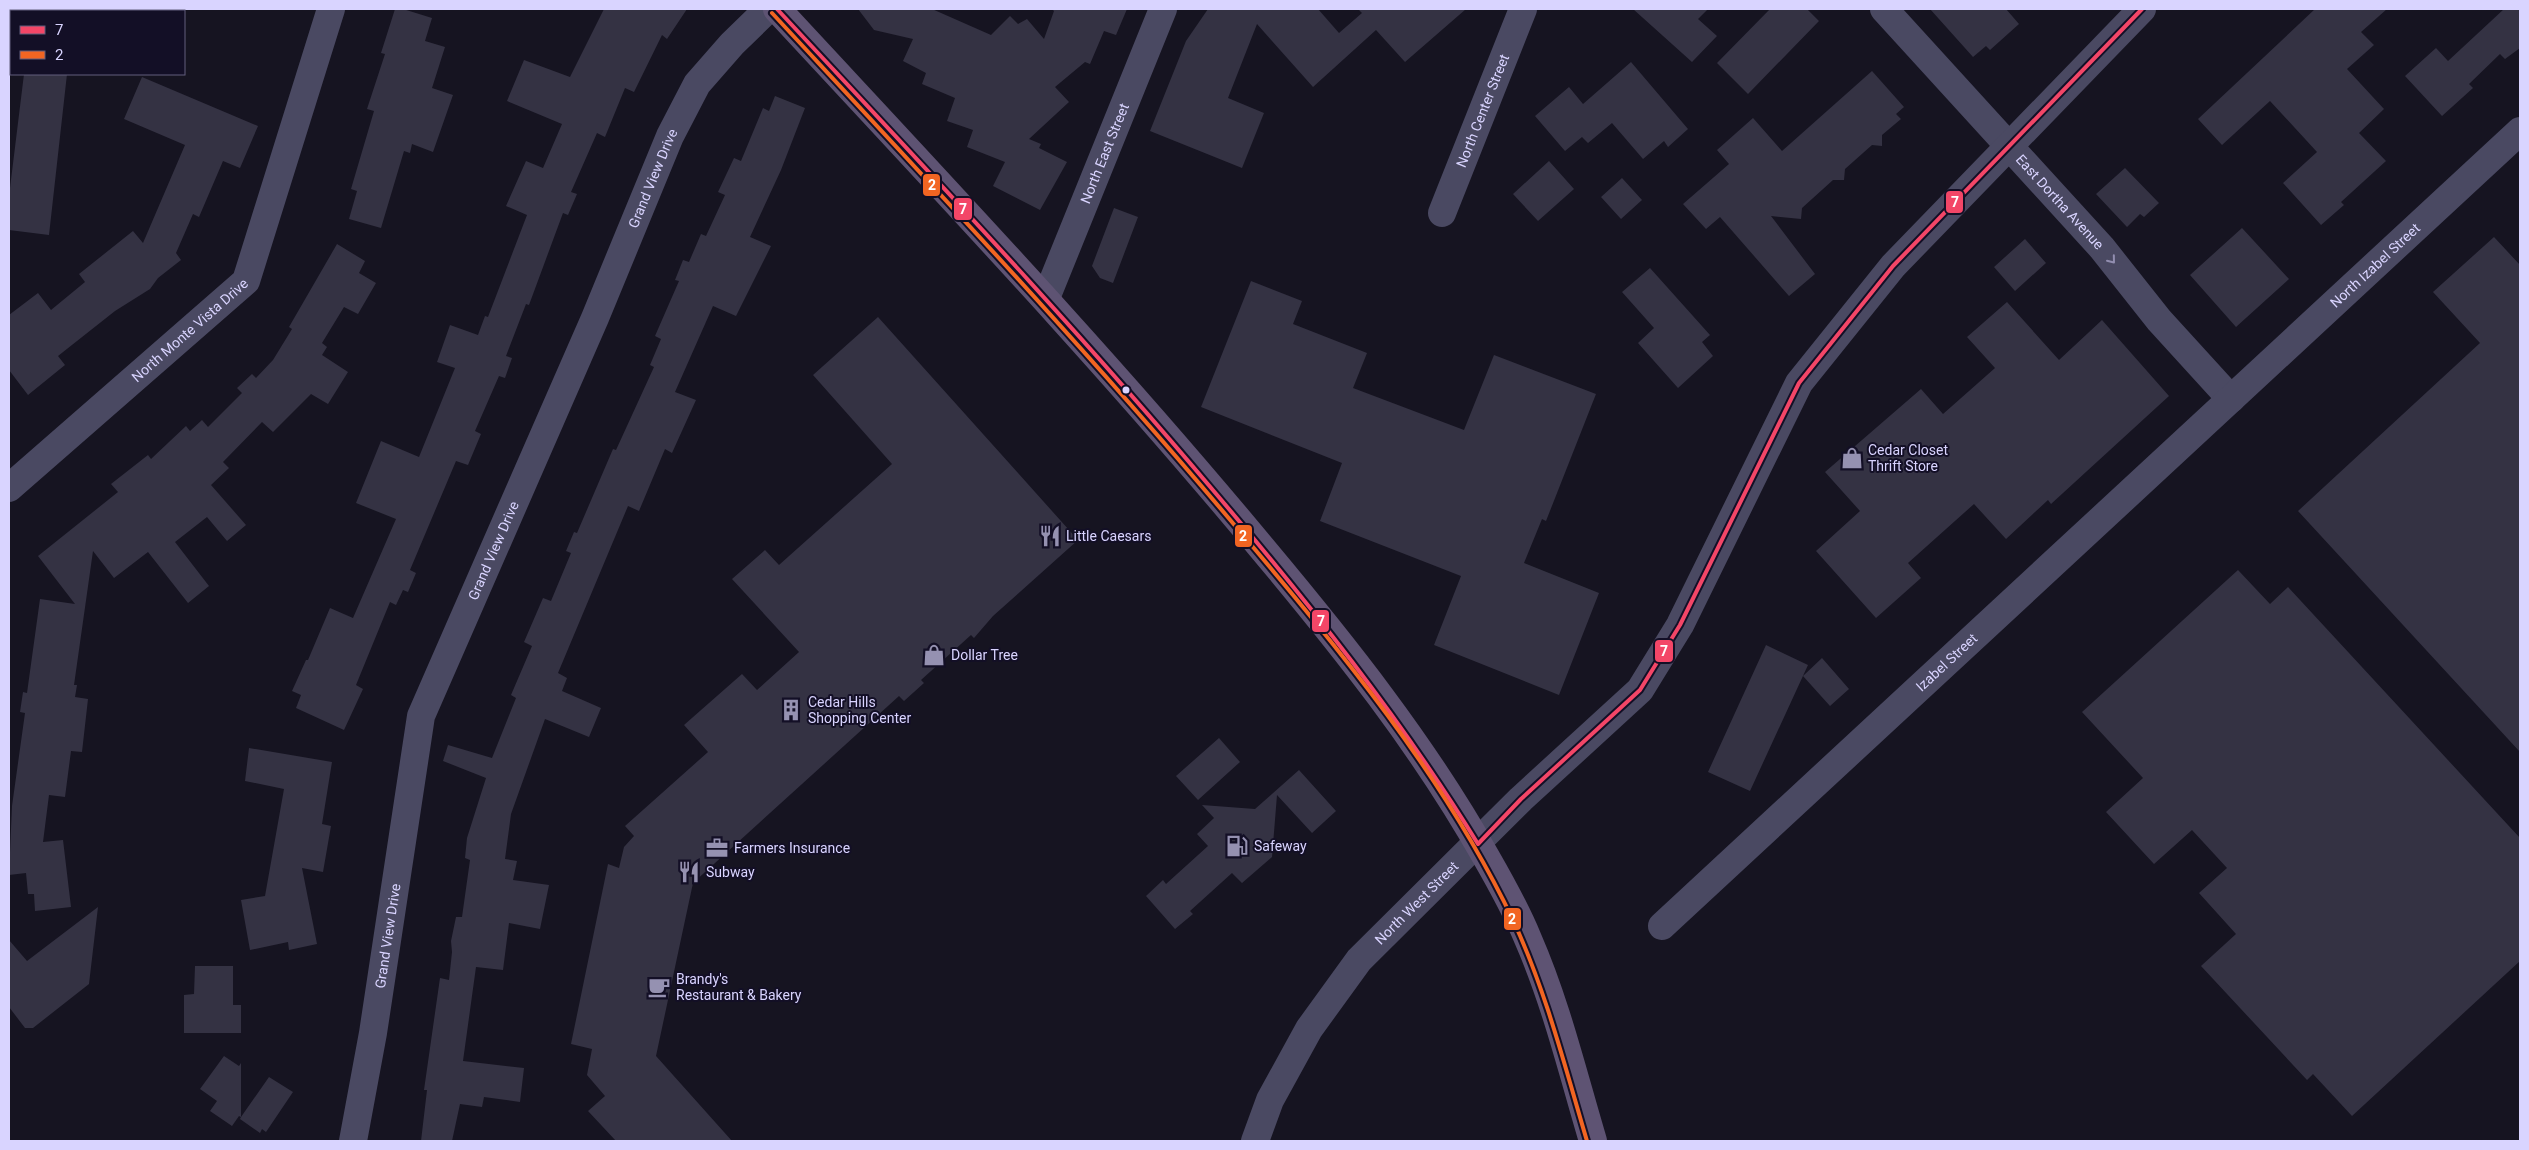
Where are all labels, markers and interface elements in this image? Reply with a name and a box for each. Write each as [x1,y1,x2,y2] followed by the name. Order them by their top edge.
[10,10,185,75] legend
[55,21,63,39] text: 7
[55,46,63,64] text: 2
[1453,51,1512,170] street label: North Center Street
[1077,101,1132,206] street label: North East Street
[625,126,680,230] street label: Grand View Drive
[2013,151,2107,252] street label: East Dortha Avenue
[922,173,941,197] line badge: 2
[928,177,936,193] text: 2
[1945,190,1964,214] line badge: 7
[1951,194,1959,210] text: 7
[953,197,973,221] line badge: 7
[959,201,967,217] text: 7
[2327,220,2423,311] street label: North Izabel Street
[2106,255,2115,264] one-way arrow
[128,275,251,385] street label: North Monte Vista Drive
[1121,385,1131,395] unlabelled marker
[1868,442,1948,474] place label: Cedar Closet Thrift Store
[1839,445,1865,471] shop icon: Cedar Closet Thrift Store
[465,499,522,602] street label: Grand View Drive
[1037,523,1063,549] restaurant icon: Little Caesars
[1234,524,1253,548] line badge: 2
[1066,528,1151,544] place label: Little Caesars
[1239,528,1247,544] text: 2
[1311,609,1330,633] line badge: 7
[1317,613,1325,629] text: 7
[1913,630,1981,695] street label: Izabel Street
[1654,639,1674,663] line badge: 7
[921,642,947,668] shop icon: Dollar Tree
[1660,643,1668,659] text: 7
[951,647,1018,663] place label: Dollar Tree
[808,694,911,726] place label: Cedar Hills Shopping Center
[778,697,804,723] building icon: Cedar Hills Shopping Center
[1224,833,1250,859] fuel station icon: Safeway
[704,835,730,861] office icon: Farmers Insurance
[1254,838,1307,854] place label: Safeway
[734,840,850,856] place label: Farmers Insurance
[1372,858,1462,948] street label: North West Street
[676,859,702,885] restaurant icon: Subway
[706,864,755,880] place label: Subway
[372,882,404,990] street label: Grand View Drive
[1503,907,1522,931] line badge: 2
[1508,911,1516,927] text: 2
[676,971,802,1003] place label: Brandy's Restaurant & Bakery
[646,974,672,1000] cafe icon: Brandy's Restaurant & Bakery

